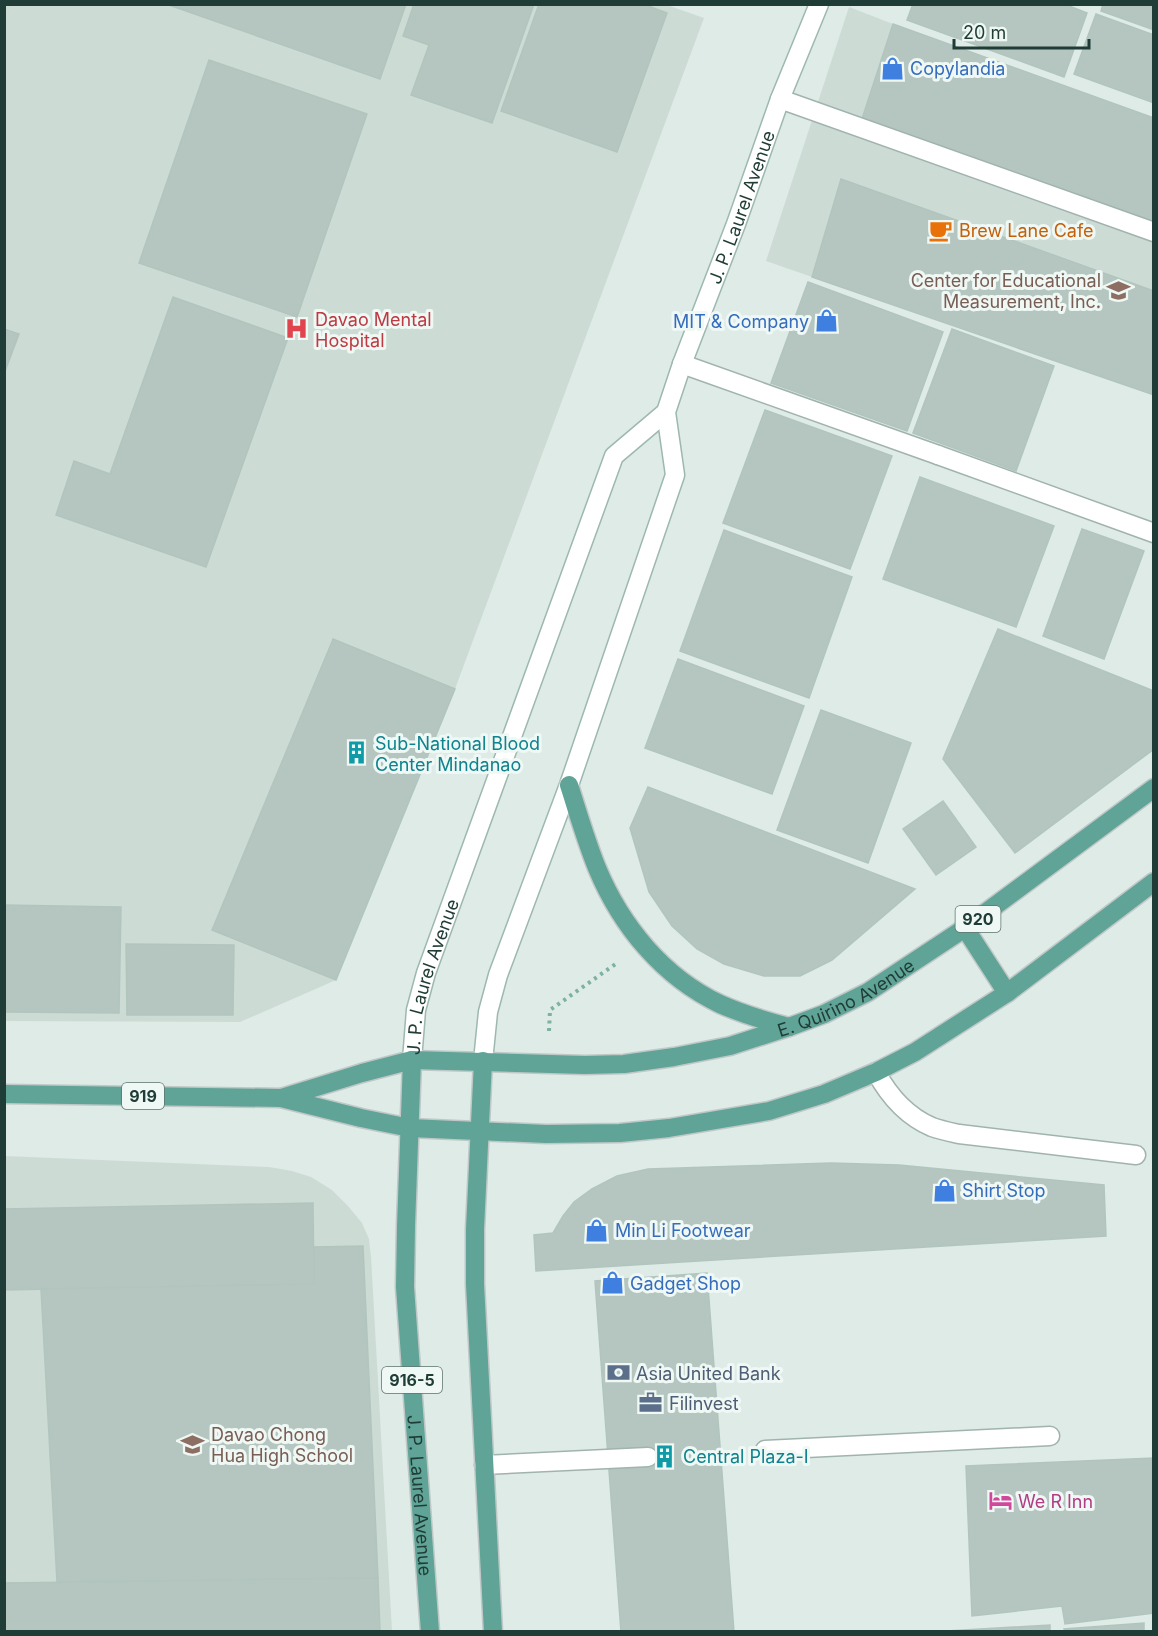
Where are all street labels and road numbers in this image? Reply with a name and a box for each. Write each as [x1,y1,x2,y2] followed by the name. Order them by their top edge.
[703,128,779,287] street label: J. P. Laurel Avenue
[402,896,463,1056] street label: J. P. Laurel Avenue
[956,906,1000,932] road number: 920
[775,954,918,1041] street label: E. Quirino Avenue
[122,1083,164,1109] road number: 919
[382,1367,442,1393] road number: 916-5
[404,1414,436,1577] street label: J. P. Laurel Avenue

